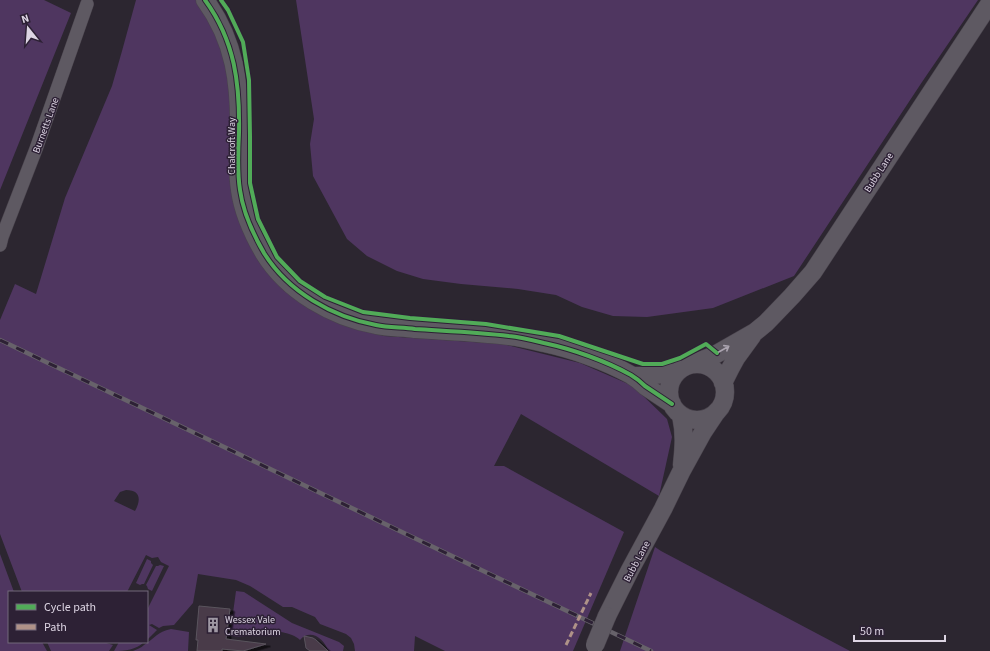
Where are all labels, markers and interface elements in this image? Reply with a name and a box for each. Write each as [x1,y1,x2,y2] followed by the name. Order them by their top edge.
[8,8,48,48] north arrow
[20,11,31,27] text: N
[29,96,62,155] street label: Burnetts Lane
[225,117,239,175] street label: Chalcroft Way
[861,150,897,195] street label: Bubb Lane
[718,345,730,353] one-way arrow
[620,538,654,584] street label: Bubb Lane
[8,591,148,643] legend
[44,599,96,616] text: Cycle path
[225,613,281,639] place label: Wessex Vale Crematorium
[204,616,222,634] building icon: Wessex Vale Crematorium
[854,617,945,643] scale bar
[44,619,67,636] text: Path
[860,623,884,640] text: 50 m

